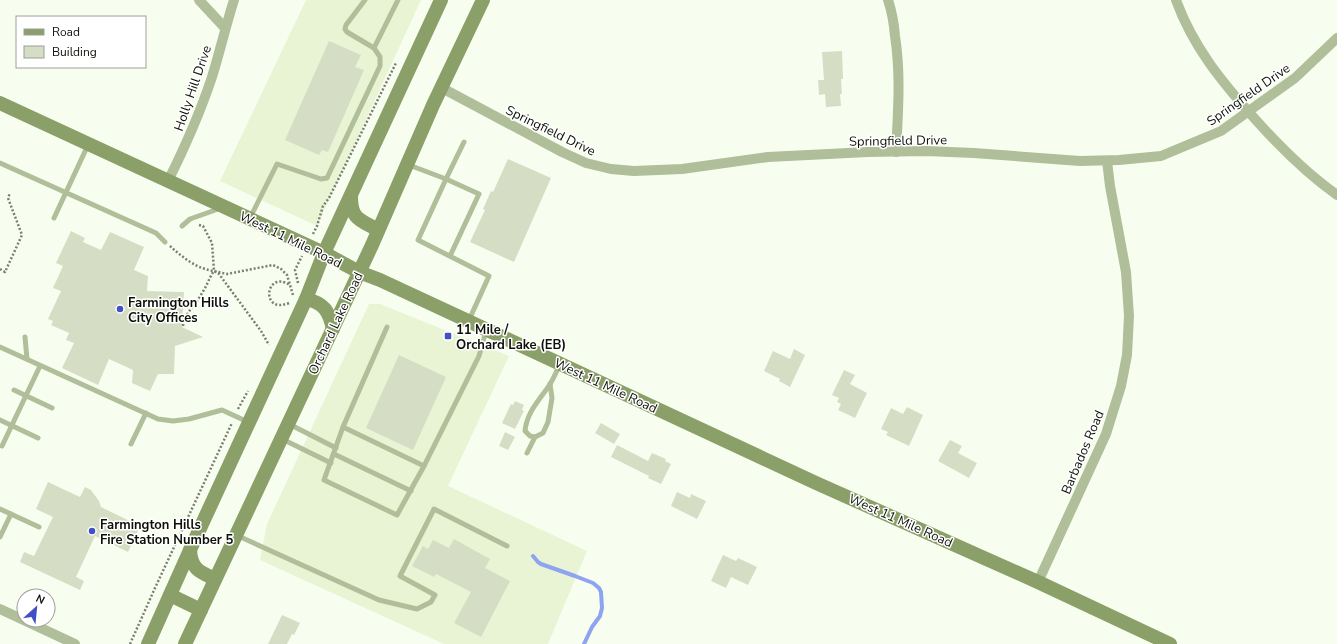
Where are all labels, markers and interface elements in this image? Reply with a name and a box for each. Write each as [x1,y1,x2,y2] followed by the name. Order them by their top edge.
[16,16,146,68] legend
[52,24,80,40] text: Road
[170,43,216,134] street label: Holly Hill Drive
[52,44,97,60] text: Building
[1203,59,1294,130] street label: Springfield Drive
[503,101,599,160] street label: Springfield Drive
[849,131,947,151] street label: Springfield Drive
[236,207,345,273] street label: West 11 Mile Road
[304,269,368,378] street label: Orchard Lake Road
[128,294,229,327] place label: Farmington Hills City Offices
[115,304,125,314] marker: Farmington Hills City Offices
[456,321,566,354] place label: 11 Mile / Orchard Lake (EB)
[443,331,453,341] marker: 11 Mile / Orchard Lake (EB)
[551,354,660,418] street label: West 11 Mile Road
[1057,408,1109,497] street label: Barbados Road
[846,490,955,552] street label: West 11 Mile Road
[100,516,233,549] place label: Farmington Hills Fire Station Number 5
[87,526,97,536] marker: Farmington Hills Fire Station Number 5
[16,588,56,628] north arrow
[33,591,47,608] text: N

